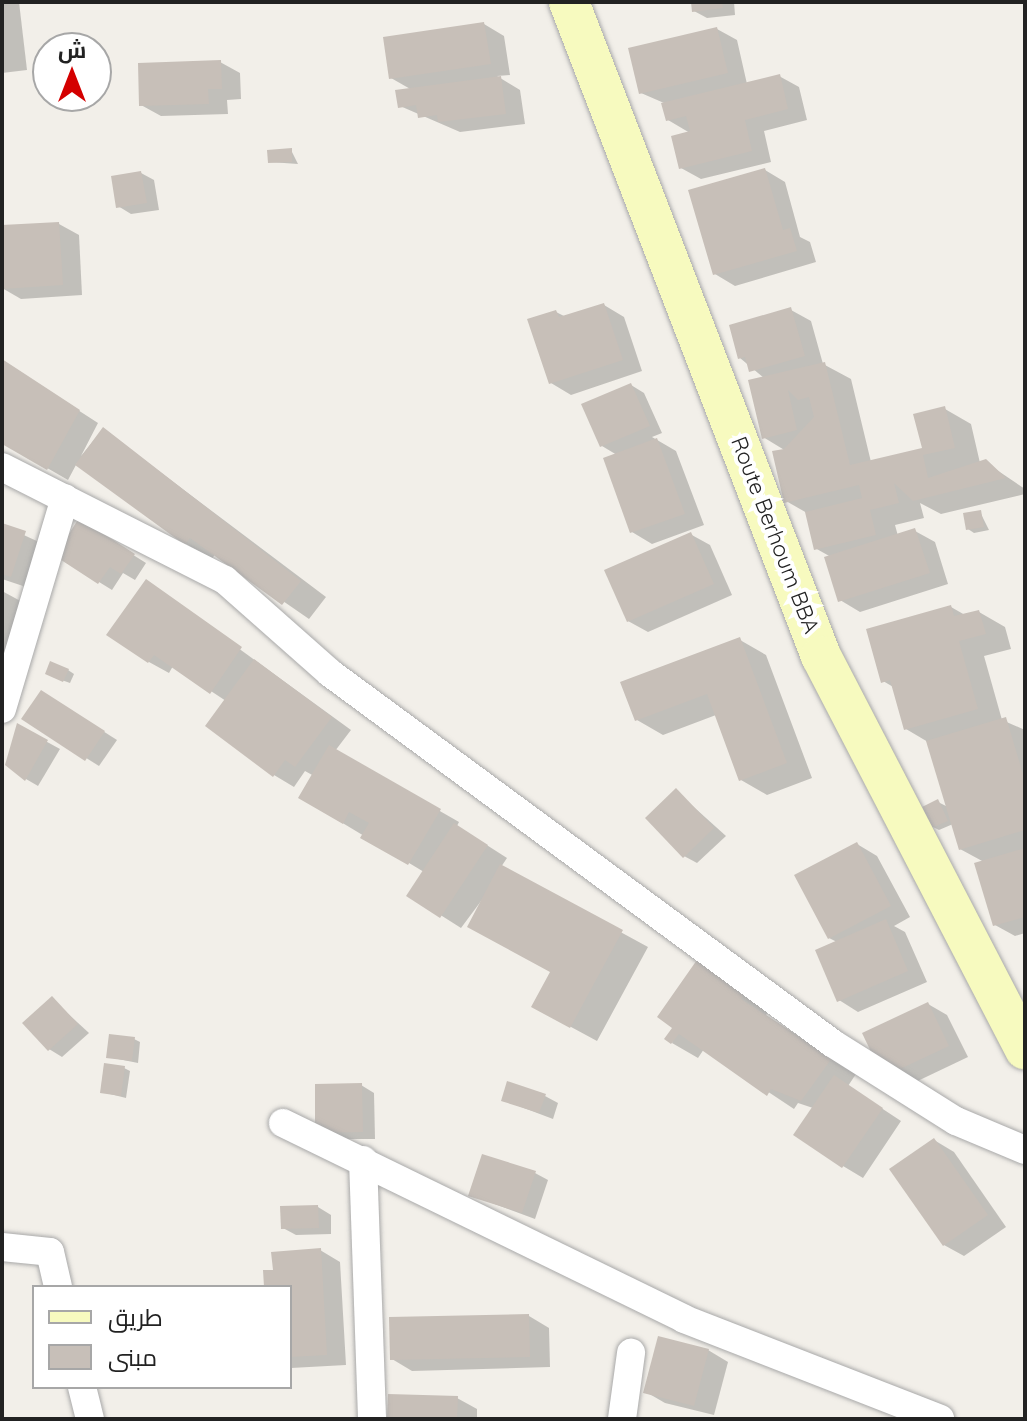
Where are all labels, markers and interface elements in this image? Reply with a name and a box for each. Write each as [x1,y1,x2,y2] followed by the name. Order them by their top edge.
[32,32,112,112] north arrow
[58,36,86,64] text: ش
[725,433,825,637] street label: Route Berhoum BBA
[32,1285,292,1389] legend
[108,1302,163,1332] text: طريق
[108,1342,157,1372] text: مبنى

